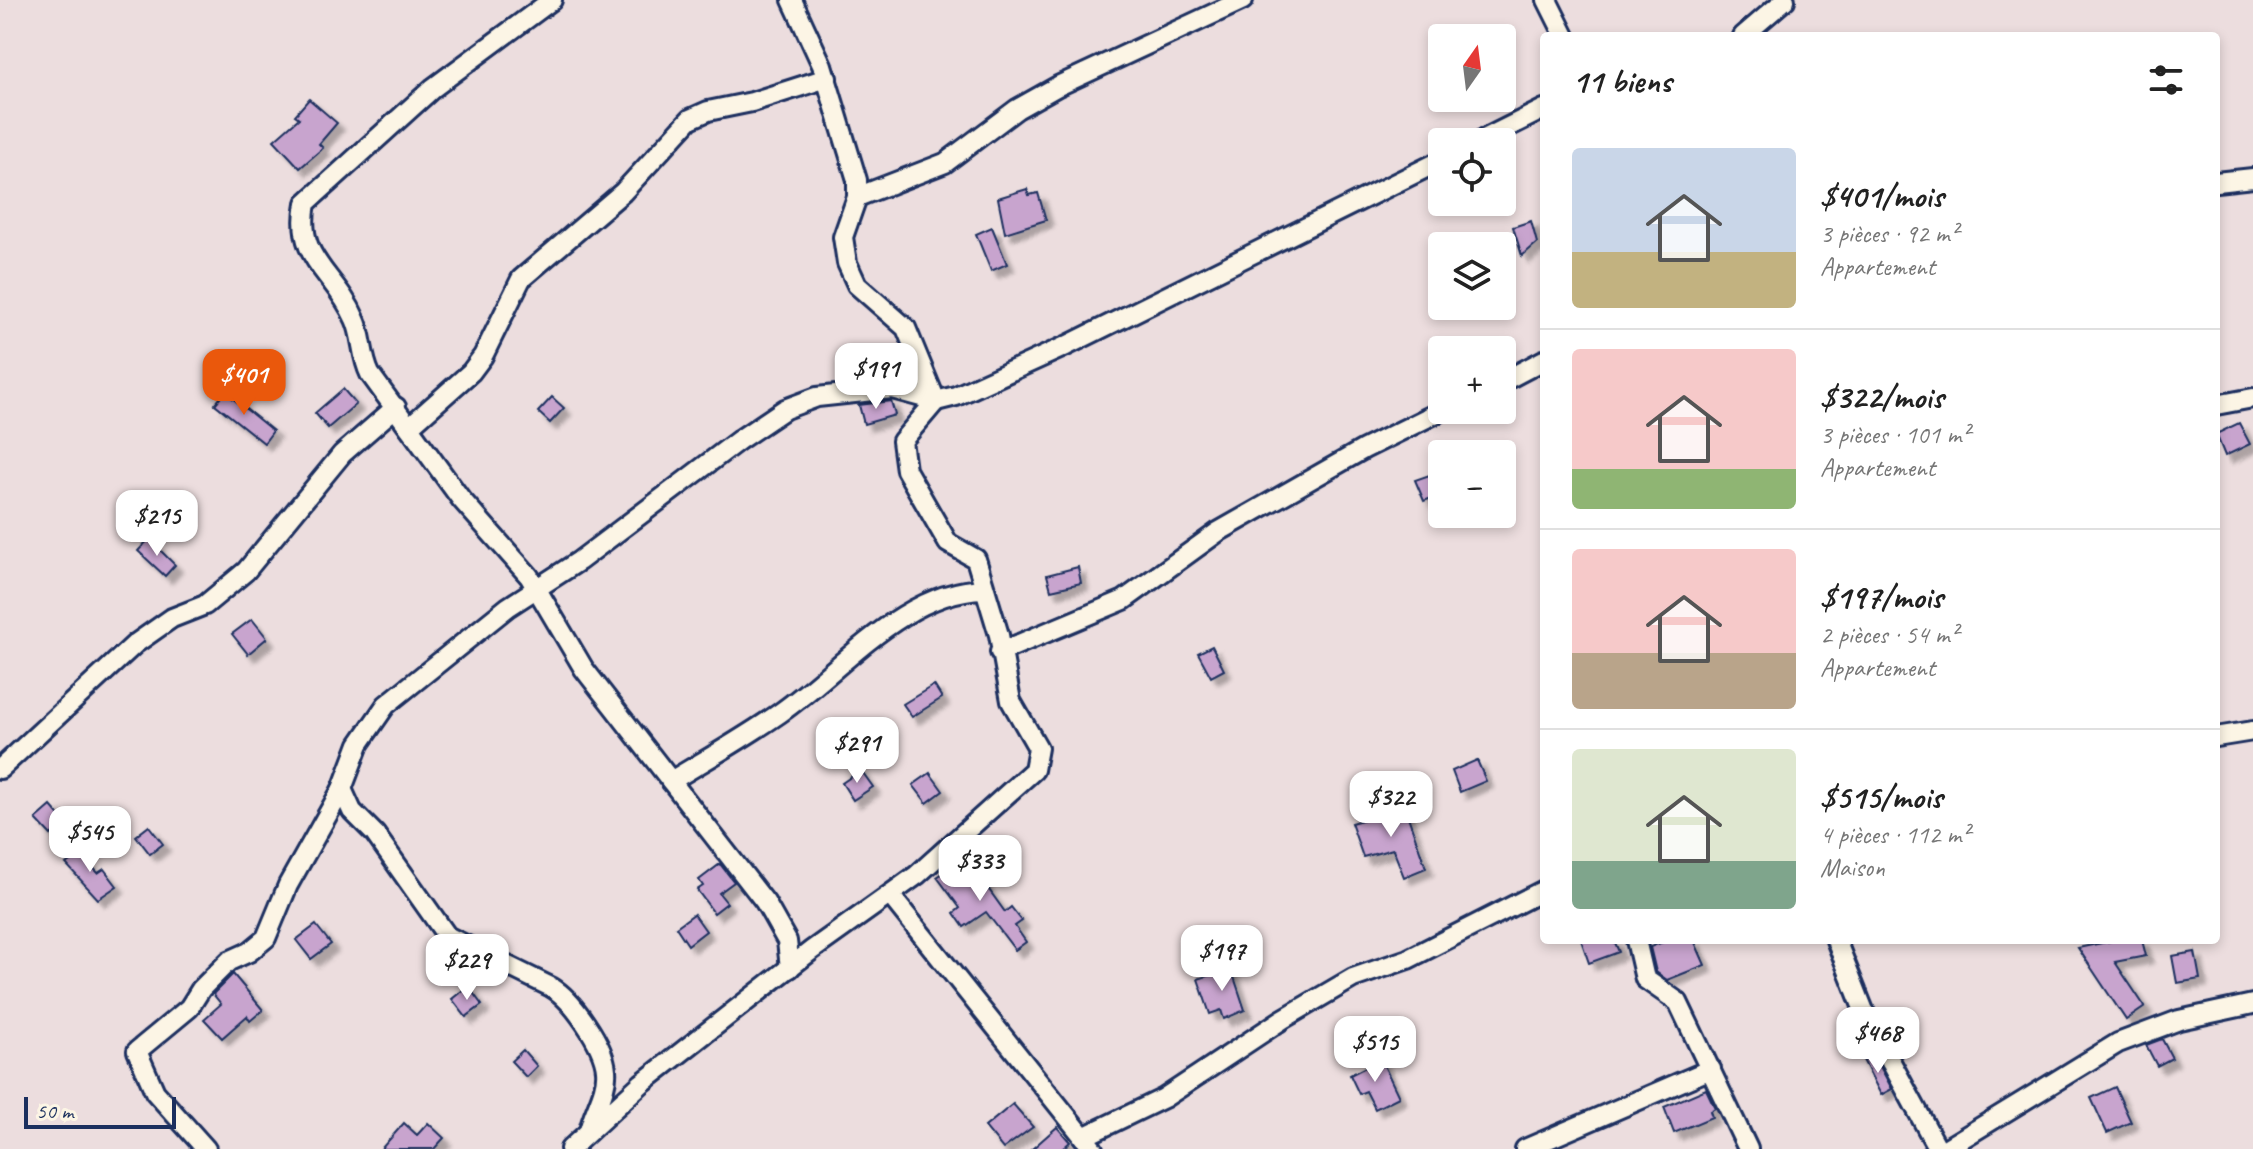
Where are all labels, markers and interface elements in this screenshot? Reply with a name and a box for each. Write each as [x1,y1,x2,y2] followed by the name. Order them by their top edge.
[1428,24,1516,112] north arrow
[1428,24,1516,528] map controls
[2144,58,2188,102] icon: filters
[1572,59,1671,102] text: 11 biens
[1428,128,1516,216] button: locate
[1820,174,1943,217] text: $401/mois
[1636,180,1732,276] icon: home
[1820,217,1958,250] text: 3 pièces · 92 m²
[1428,232,1516,320] button: layers
[1820,250,1935,283] text: Appartement
[1428,336,1516,424] button: +
[829,343,923,411] pin: $191
[197,349,291,417] pin: $401
[853,352,899,385] text: $191
[221,358,267,391] text: $401
[1820,375,1943,418] text: $322/mois
[1636,381,1732,477] icon: home
[1820,418,1969,451] text: 3 pièces · 101 m²
[1428,440,1516,528] button: −
[1820,451,1935,484] text: Appartement
[110,490,204,558] pin: $215
[134,499,180,532] text: $215
[1820,575,1943,618] text: $197/mois
[1636,581,1732,677] icon: home
[1820,618,1958,651] text: 2 pièces · 54 m²
[1820,651,1935,684] text: Appartement
[810,717,904,785] pin: $291
[834,726,880,759] text: $291
[1344,771,1438,839] pin: $322
[1820,775,1942,818] text: $515/mois
[1368,780,1414,813] text: $322
[1636,781,1732,877] icon: home
[43,806,137,874] pin: $545
[67,815,113,848] text: $545
[1820,818,1969,851] text: 4 pièces · 112 m²
[933,835,1027,903] pin: $333
[957,844,1003,877] text: $333
[1820,851,1885,884] text: Maison
[1175,925,1269,993] pin: $197
[420,934,514,1002] pin: $229
[1199,934,1245,967] text: $197
[444,943,490,976] text: $229
[1831,1007,1925,1075] pin: $468
[1328,1016,1422,1084] pin: $515
[1854,1016,1902,1049] text: $468
[1352,1025,1398,1058] text: $515
[24,1093,176,1129] scale bar
[36,1097,73,1125] text: 50 m

